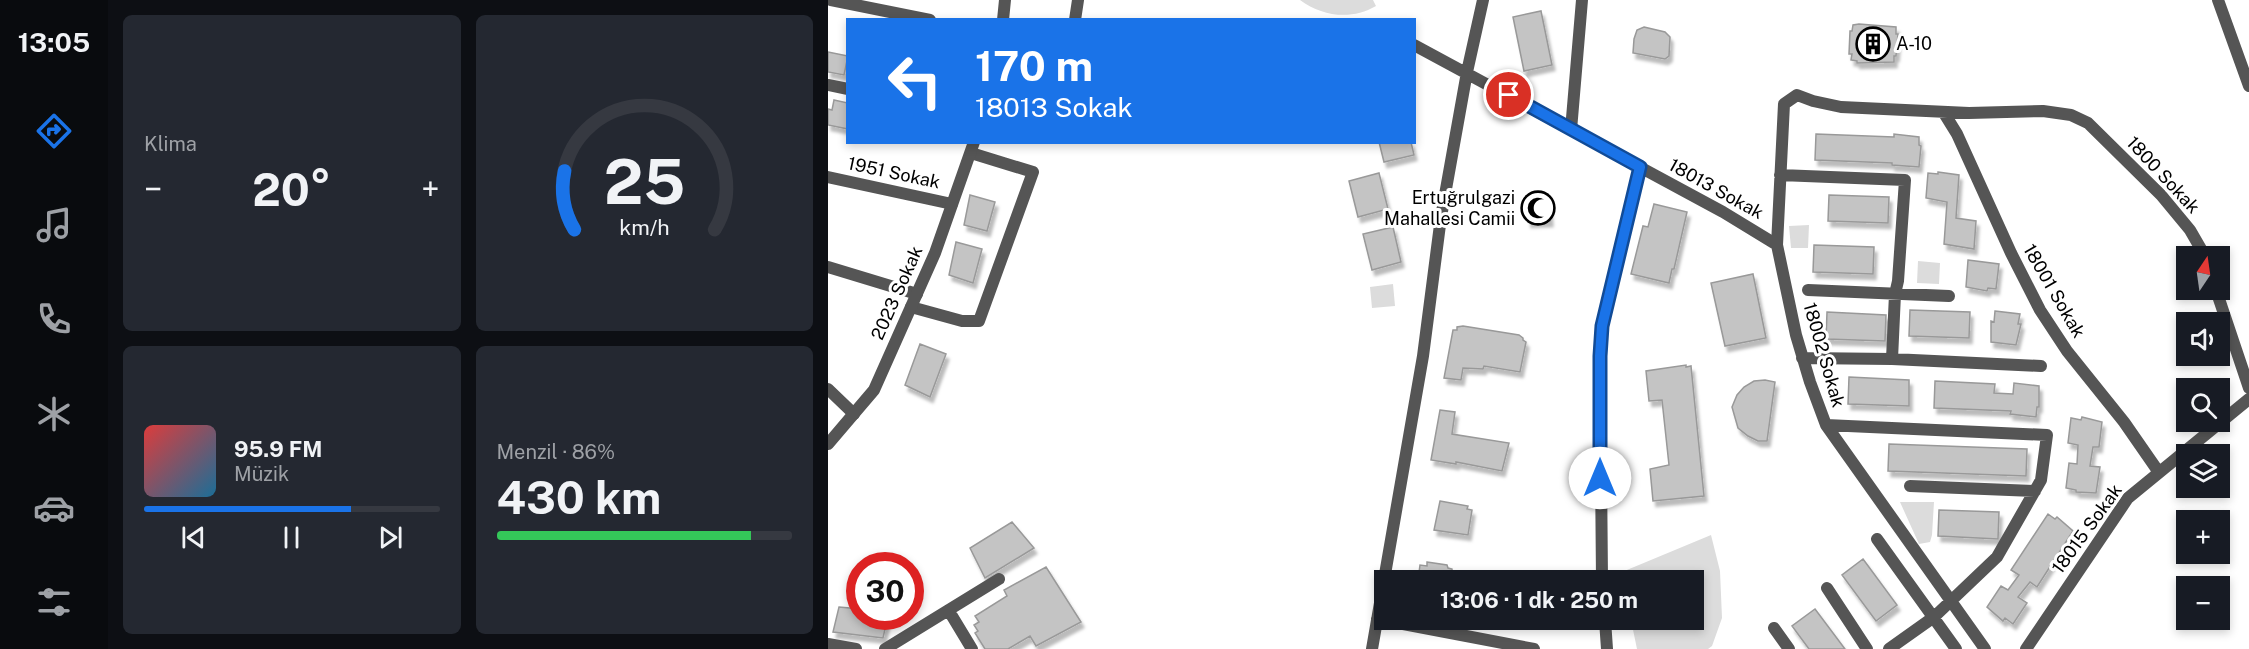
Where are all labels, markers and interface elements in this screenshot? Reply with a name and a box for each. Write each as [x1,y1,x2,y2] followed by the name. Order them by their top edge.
[18,26,90,58] text: 13:05
[1855,26,1891,62] building icon: A-10
[1896,33,1932,54] place label: A-10
[975,41,1093,90] text: 170 m
[876,42,954,120] icon: left
[1483,69,1534,120] pin
[1492,78,1525,111] icon: arrive
[975,91,1133,123] text: 18013 Sokak
[33,110,75,152] icon: directions
[144,132,197,156] text: Klima
[2122,132,2204,217] street label: 1800 Sokak
[603,145,685,218] text: 25
[846,152,942,193] street label: 1951 Sokak
[1665,154,1767,223] street label: 18013 Sokak
[252,163,331,216] text: 20°
[144,170,162,208] text: −
[421,170,439,208] text: +
[1384,187,1515,229] place label: Ertuğrulgazi Mahallesi Camii
[1520,190,1556,226] mosque icon: Ertuğrulgazi Mahallesi Camii
[33,204,75,246] icon: music
[619,215,669,240] text: km/h
[2019,240,2090,341] street label: 18001 Sokak
[867,243,927,343] street label: 2023 Sokak
[2176,246,2230,300] north arrow
[2176,246,2230,630] map controls
[33,298,75,340] icon: phone
[1799,300,1849,410] street label: 18002 Sokak
[2176,312,2230,366] button: sound
[2176,378,2230,432] button: search
[33,393,75,435] icon: climate
[234,436,322,462] text: 95.9 FM
[497,440,615,464] text: Menzil · 86%
[2176,444,2230,498] button: layers
[1568,446,1632,510] position arrow
[234,462,289,486] text: Müzik
[497,471,661,524] text: 430 km
[2047,480,2126,577] street label: 18015 Sokak
[33,487,75,529] icon: car
[2176,510,2230,564] button: +
[177,521,210,554] icon: previous
[275,521,308,554] icon: pause
[374,521,407,554] icon: next
[846,552,924,630] speed limit sign: 30
[2176,576,2230,630] button: −
[33,581,75,623] icon: filters
[1440,587,1638,613] text: 13:06 · 1 dk · 250 m

